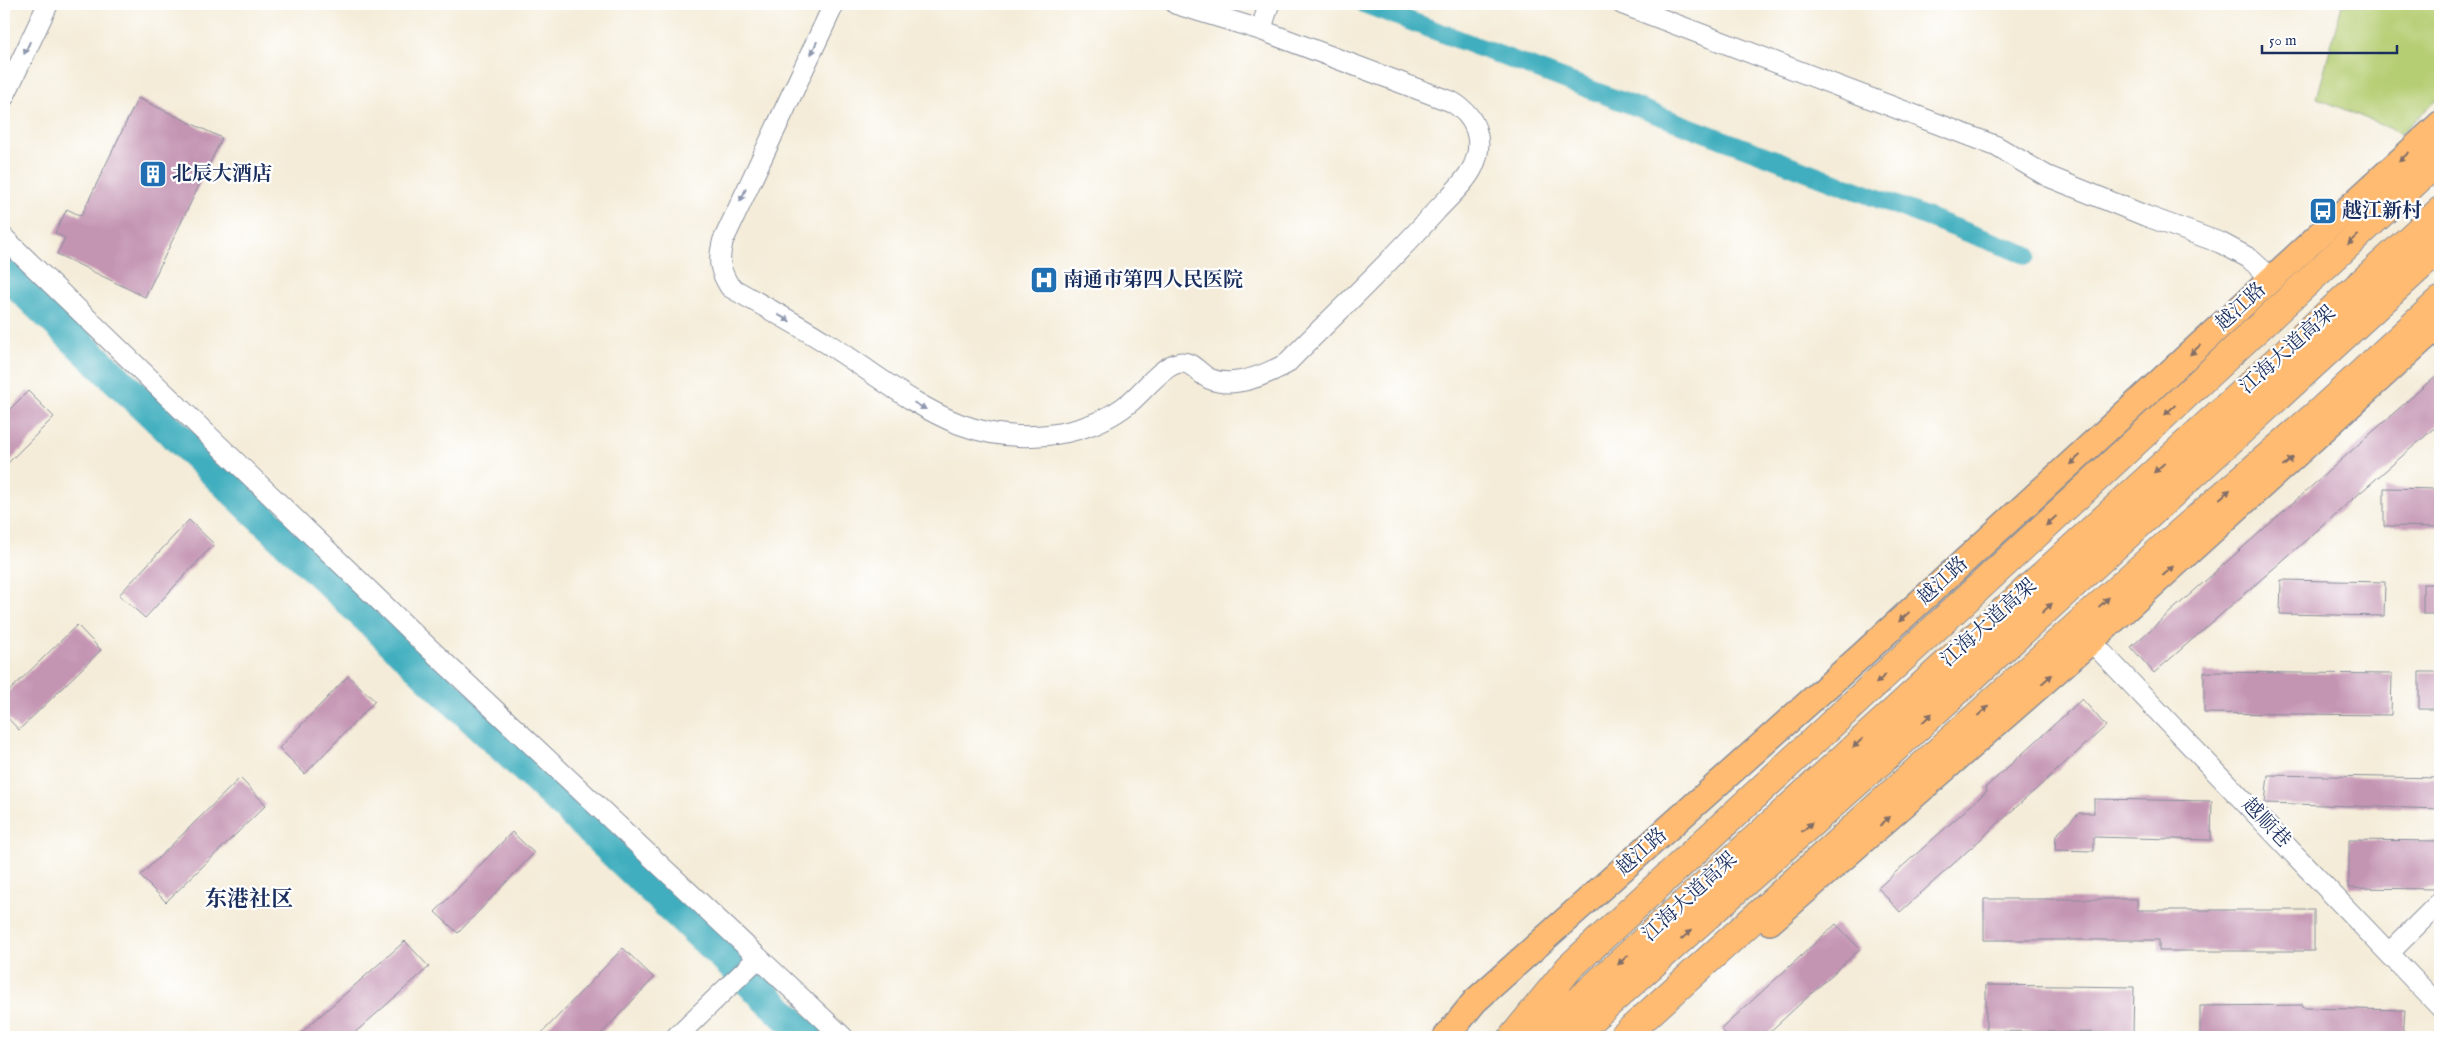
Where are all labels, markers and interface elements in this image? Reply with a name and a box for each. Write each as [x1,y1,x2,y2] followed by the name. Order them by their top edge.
[2262,22,2396,54] scale bar
[2269,31,2297,50] text: 50 m
[23,41,31,55] one-way arrow
[809,41,817,55] one-way arrow
[2399,151,2411,163] one-way arrow
[138,159,168,189] building icon: 北辰大酒店
[172,162,272,187] place label: 北辰大酒店
[739,188,747,202] one-way arrow
[2308,196,2338,226] bus stop icon: 越江新村
[2342,199,2422,224] place label: 越江新村
[2348,234,2360,246] one-way arrow
[1029,265,1059,295] hospital icon: 南通市第四人民医院
[1063,268,1243,293] place label: 南通市第四人民医院
[2211,277,2271,337] street label: 越江路
[2235,301,2341,399] street label: 江海大道高架
[777,314,790,323] one-way arrow
[2189,344,2201,356] one-way arrow
[914,402,927,411] one-way arrow
[2164,404,2176,416] one-way arrow
[2070,454,2082,466] one-way arrow
[2282,456,2295,467] one-way arrow
[2153,462,2165,474] one-way arrow
[2218,488,2231,499] one-way arrow
[2045,515,2057,527] one-way arrow
[1913,551,1973,611] street label: 越江路
[2162,565,2174,577] one-way arrow
[1936,574,2042,672] street label: 江海大道高架
[2098,596,2110,608] one-way arrow
[2041,602,2053,614] one-way arrow
[1898,611,1910,623] one-way arrow
[1875,673,1887,685] one-way arrow
[2041,674,2053,685] one-way arrow
[1977,705,1989,717] one-way arrow
[1921,712,1933,724] one-way arrow
[1852,737,1864,749] one-way arrow
[2236,793,2296,853] street label: 越顺巷
[1879,815,1891,827] one-way arrow
[1800,821,1812,833] one-way arrow
[1611,823,1673,881] street label: 越江路
[1638,847,1742,947] street label: 江海大道高架
[205,886,293,914] district label: 东港社区
[1679,929,1691,941] one-way arrow
[1617,954,1629,966] one-way arrow

